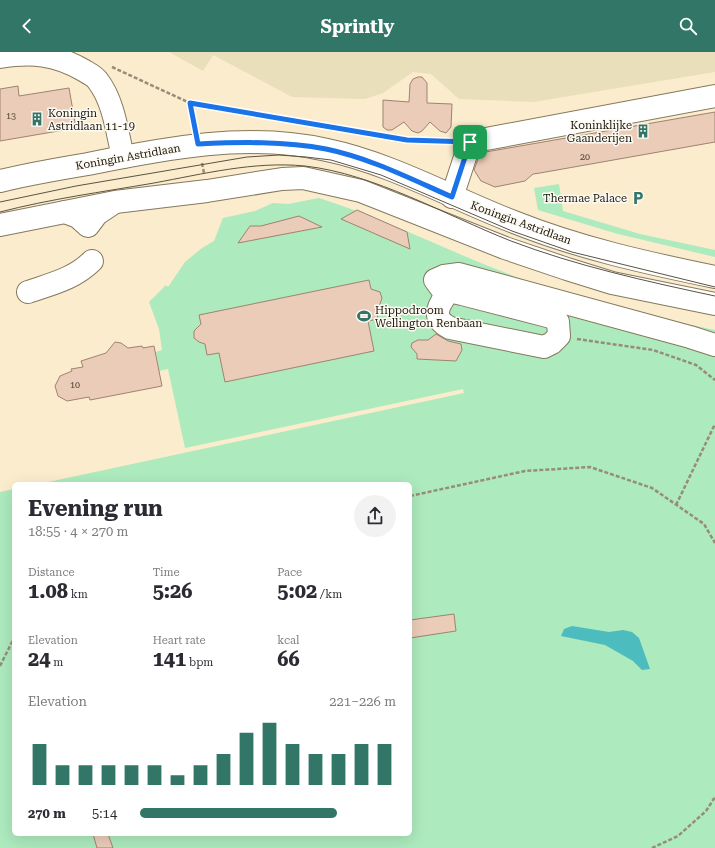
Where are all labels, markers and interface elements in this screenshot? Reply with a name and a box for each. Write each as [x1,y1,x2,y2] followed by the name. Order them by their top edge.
[16,15,38,37] icon: back
[677,15,699,37] icon: search
[321,16,394,37] text: Sprintly
[48,107,135,133] place label: Koningin Astridlaan 11-19
[6,111,16,121] house number: 13
[29,111,45,127] building icon: Koningin Astridlaan 11-19
[567,119,632,145] place label: Koninklijke Gaanderijen
[635,123,651,139] building icon: Koninklijke Gaanderijen
[453,125,487,159] pin
[459,131,481,153] icon: arrive
[74,141,182,173] street label: Koningin Astridlaan
[580,152,590,162] house number: 20
[630,190,646,206] parking icon: Thermae Palace
[543,192,627,205] place label: Thermae Palace
[469,199,573,247] street label: Koningin Astridlaan
[375,304,482,330] place label: Hippodroom Wellington Renbaan
[356,308,372,324] sports icon: Hippodroom Wellington Renbaan
[70,380,80,390] house number: 10
[354,495,396,537] button: share
[28,496,163,521] text: Evening run
[28,524,128,539] text: 18:55 · 4 × 270 m
[28,566,75,579] text: Distance
[153,566,180,579] text: Time
[277,566,302,579] text: Pace
[28,579,68,603] text: 1.08
[153,579,193,603] text: 5:26
[277,579,317,603] text: 5:02
[68,588,88,601] text: km
[317,588,342,601] text: /km
[28,634,78,647] text: Elevation
[153,634,206,647] text: Heart rate
[277,634,299,647] text: kcal
[28,647,50,671] text: 24
[153,647,186,671] text: 141
[277,647,300,671] text: 66
[50,656,63,669] text: m
[186,656,213,669] text: bpm
[28,694,87,709] text: Elevation
[329,694,396,709] text: 221–226 m
[28,806,66,821] text: 270 m
[92,806,117,821] text: 5:14

